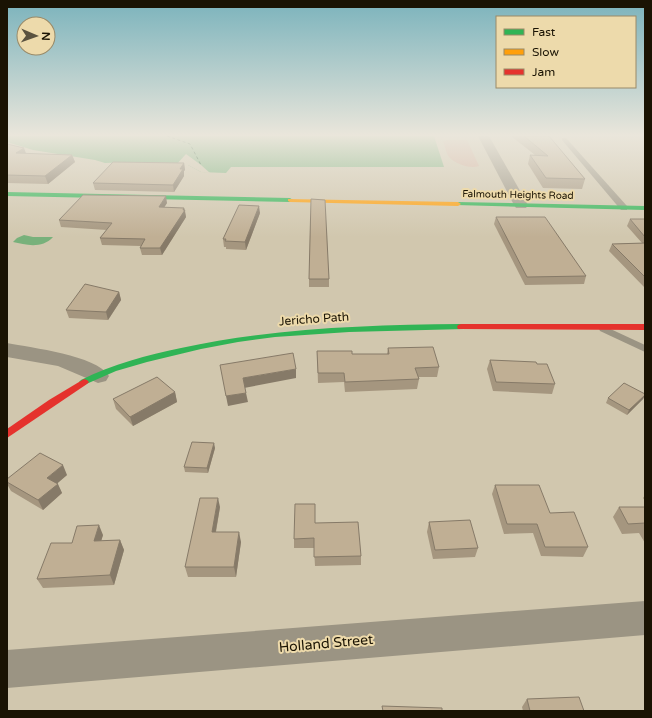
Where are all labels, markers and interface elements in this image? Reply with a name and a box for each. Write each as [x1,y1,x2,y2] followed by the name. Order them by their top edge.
[16,16,56,56] north arrow
[496,16,636,88] legend
[532,25,556,39] text: Fast
[39,32,52,41] text: N
[532,45,559,59] text: Slow
[532,65,555,79] text: Jam
[462,188,574,202] street label: Falmouth Heights Road
[278,310,350,328] street label: Jericho Path
[278,631,375,656] street label: Holland Street

